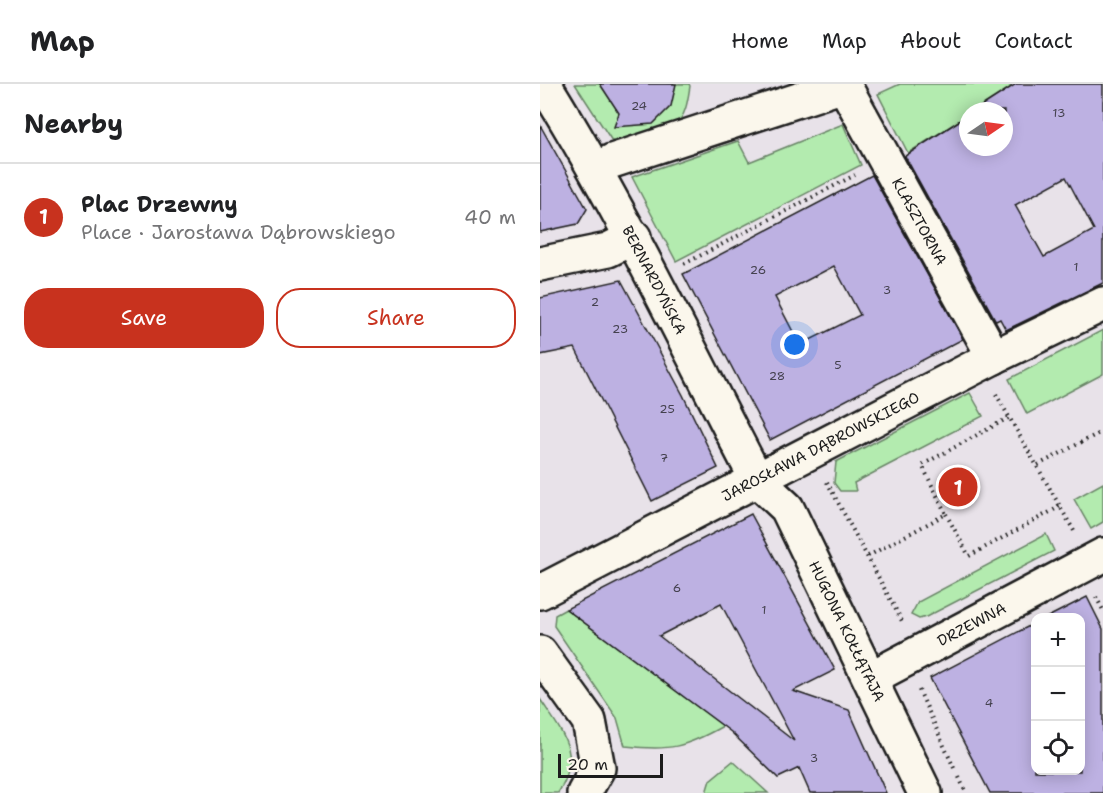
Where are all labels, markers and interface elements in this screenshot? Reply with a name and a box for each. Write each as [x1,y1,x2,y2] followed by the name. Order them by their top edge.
[30,22,95,60] text: Map
[731,27,789,55] text: Home
[822,27,867,55] text: Map
[900,27,961,55] text: About
[994,27,1073,55] text: Contact
[631,98,647,114] house number: 24
[959,102,1013,156] north arrow
[1053,105,1065,121] house number: 13
[24,106,123,141] text: Nearby
[887,174,951,269] street label: KLASZTORNA
[81,190,238,219] text: Plac Drzewny
[39,204,48,230] text: 1
[464,204,516,230] text: 40 m
[81,219,396,245] text: Place · Jarosława Dąbrowskiego
[617,222,691,338] street label: BERNARDYŃSKA
[1073,259,1079,275] house number: 1
[750,262,766,278] house number: 26
[883,282,891,298] house number: 3
[24,288,264,348] button: Save
[276,288,516,348] button: Share
[591,294,599,310] house number: 2
[612,321,628,337] house number: 23
[780,330,809,359] your location
[834,357,842,373] house number: 5
[769,368,785,384] house number: 28
[718,387,923,506] street label: JAROSŁAWA DĄBROWSKIEGO
[659,401,675,417] house number: 25
[660,450,668,466] house number: 7
[938,464,978,510] pin: 1
[804,557,889,705] street label: HUGONA KOŁŁĄTAJA
[673,580,681,596] house number: 6
[934,598,1010,651] street label: DRZEWNA
[761,602,767,618] house number: 1
[1031,613,1085,775] map controls
[1031,613,1085,667] button: +
[1031,667,1085,721] button: −
[985,695,993,711] house number: 4
[1031,721,1085,775] button: locate
[810,750,818,766] house number: 3
[558,751,663,778] scale bar
[567,754,608,775] text: 20 m

